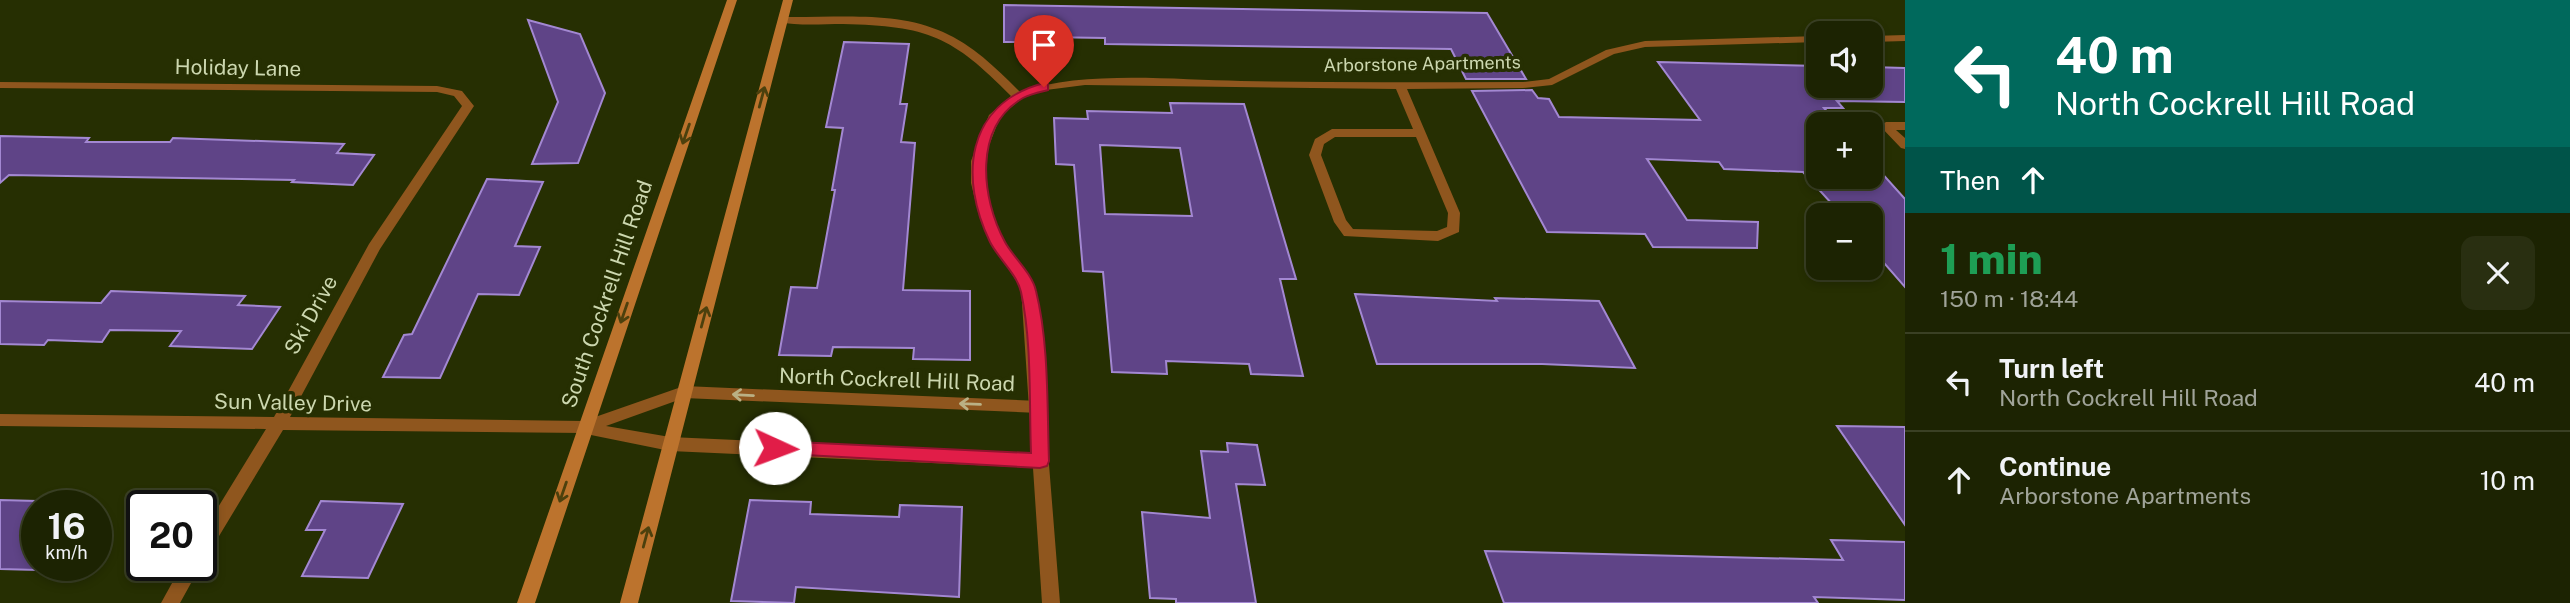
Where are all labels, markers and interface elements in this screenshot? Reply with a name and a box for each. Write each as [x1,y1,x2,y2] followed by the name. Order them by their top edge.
[1014,15,1074,87] pin
[1806,21,1883,280] map controls
[1806,21,1883,98] button: sound
[1025,26,1063,64] icon: arrive
[2055,26,2174,84] text: 40 m
[1940,28,2031,119] icon: left
[1323,51,1521,76] street label: Arborstone Apartments
[174,54,302,81] street label: Holiday Lane
[2055,85,2415,122] text: North Cockrell Hill Road
[756,86,769,109] one-way arrow
[1806,112,1883,189] button: +
[679,123,692,145] one-way arrow
[2014,161,2052,199] icon: ahead
[1940,165,2000,196] text: Then
[556,177,657,411] street label: South Cockrell Hill Road
[1806,203,1883,280] button: −
[1940,234,2043,283] text: 1 min
[2461,236,2535,310] button: close
[279,271,342,359] street label: Ski Drive
[1940,285,2078,312] text: 150 m · 18:44
[617,302,629,324] one-way arrow
[698,306,711,329] one-way arrow
[1999,353,2104,384] text: Turn left
[778,363,1016,396] street label: North Cockrell Hill Road
[1940,363,1978,401] icon: left
[2474,367,2535,398] text: 40 m
[1999,384,2258,411] text: North Cockrell Hill Road
[732,388,755,401] one-way arrow
[214,389,372,416] street label: Sun Valley Drive
[959,397,982,411] one-way arrow
[738,411,812,485] position arrow
[1999,451,2111,482] text: Continue
[1940,461,1978,499] icon: ahead
[2480,465,2535,496] text: 10 m
[556,481,568,503] one-way arrow
[1999,482,2251,509] text: Arborstone Apartments
[126,490,217,581] speed limit sign: 20
[47,506,86,547] text: 16
[640,526,653,549] one-way arrow
[45,542,88,563] text: km/h

